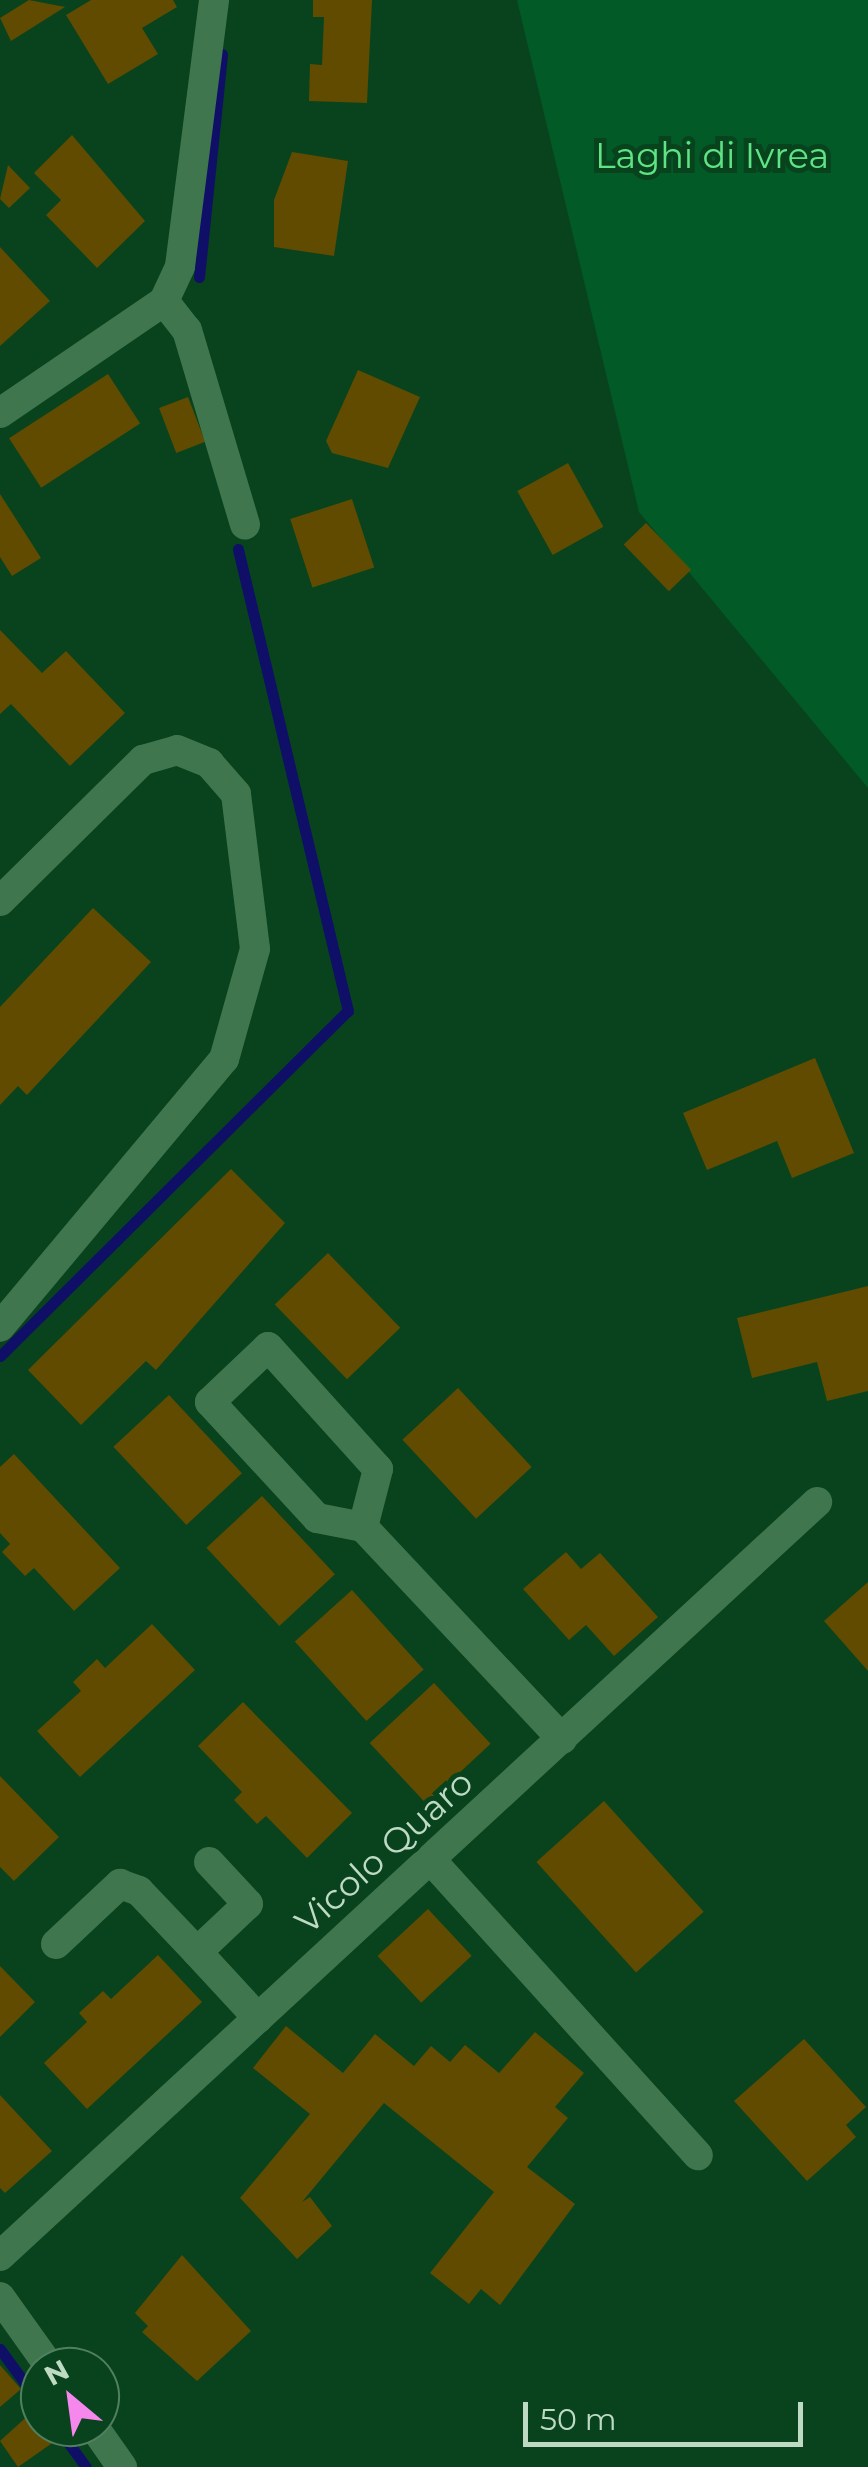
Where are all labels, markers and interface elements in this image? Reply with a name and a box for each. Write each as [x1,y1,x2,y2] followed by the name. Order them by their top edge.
[595,135,829,177] park label: Laghi di Ivrea
[287,1761,481,1943] street label: Vicolo Quaro
[20,2347,120,2447] north arrow
[38,2352,75,2393] text: N
[528,2382,808,2444] scale bar
[540,2401,617,2438] text: 50 m

